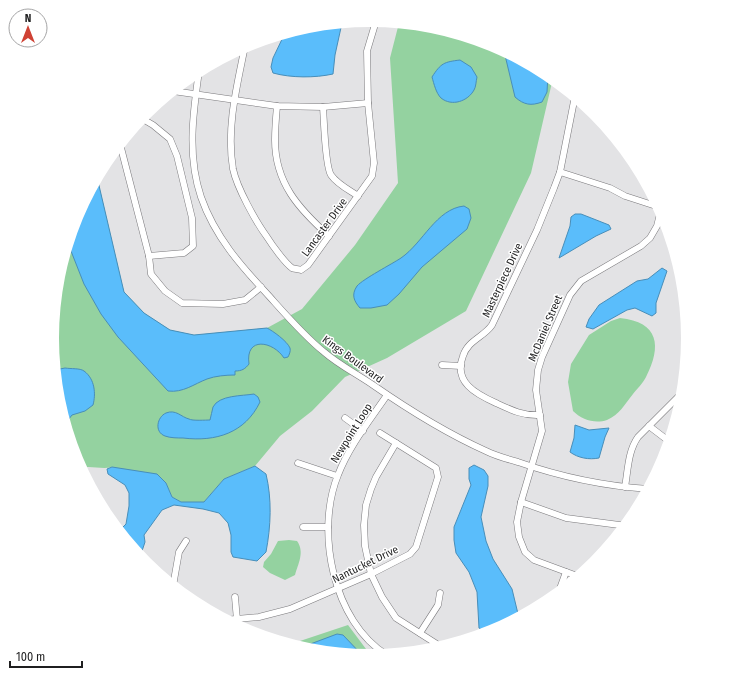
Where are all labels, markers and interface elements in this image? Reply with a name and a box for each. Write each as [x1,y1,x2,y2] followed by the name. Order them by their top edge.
[8,8,48,48] north arrow
[25,12,31,25] text: N
[299,195,350,259] street label: Lancaster Drive
[480,241,525,319] street label: Masterpiece Drive
[526,293,565,363] street label: McDaniel Street
[320,333,386,386] street label: Kings Boulevard
[328,401,375,465] street label: Newpoint Loop
[330,543,400,586] street label: Nantucket Drive
[10,643,82,669] scale bar
[16,650,45,664] text: 100 m

